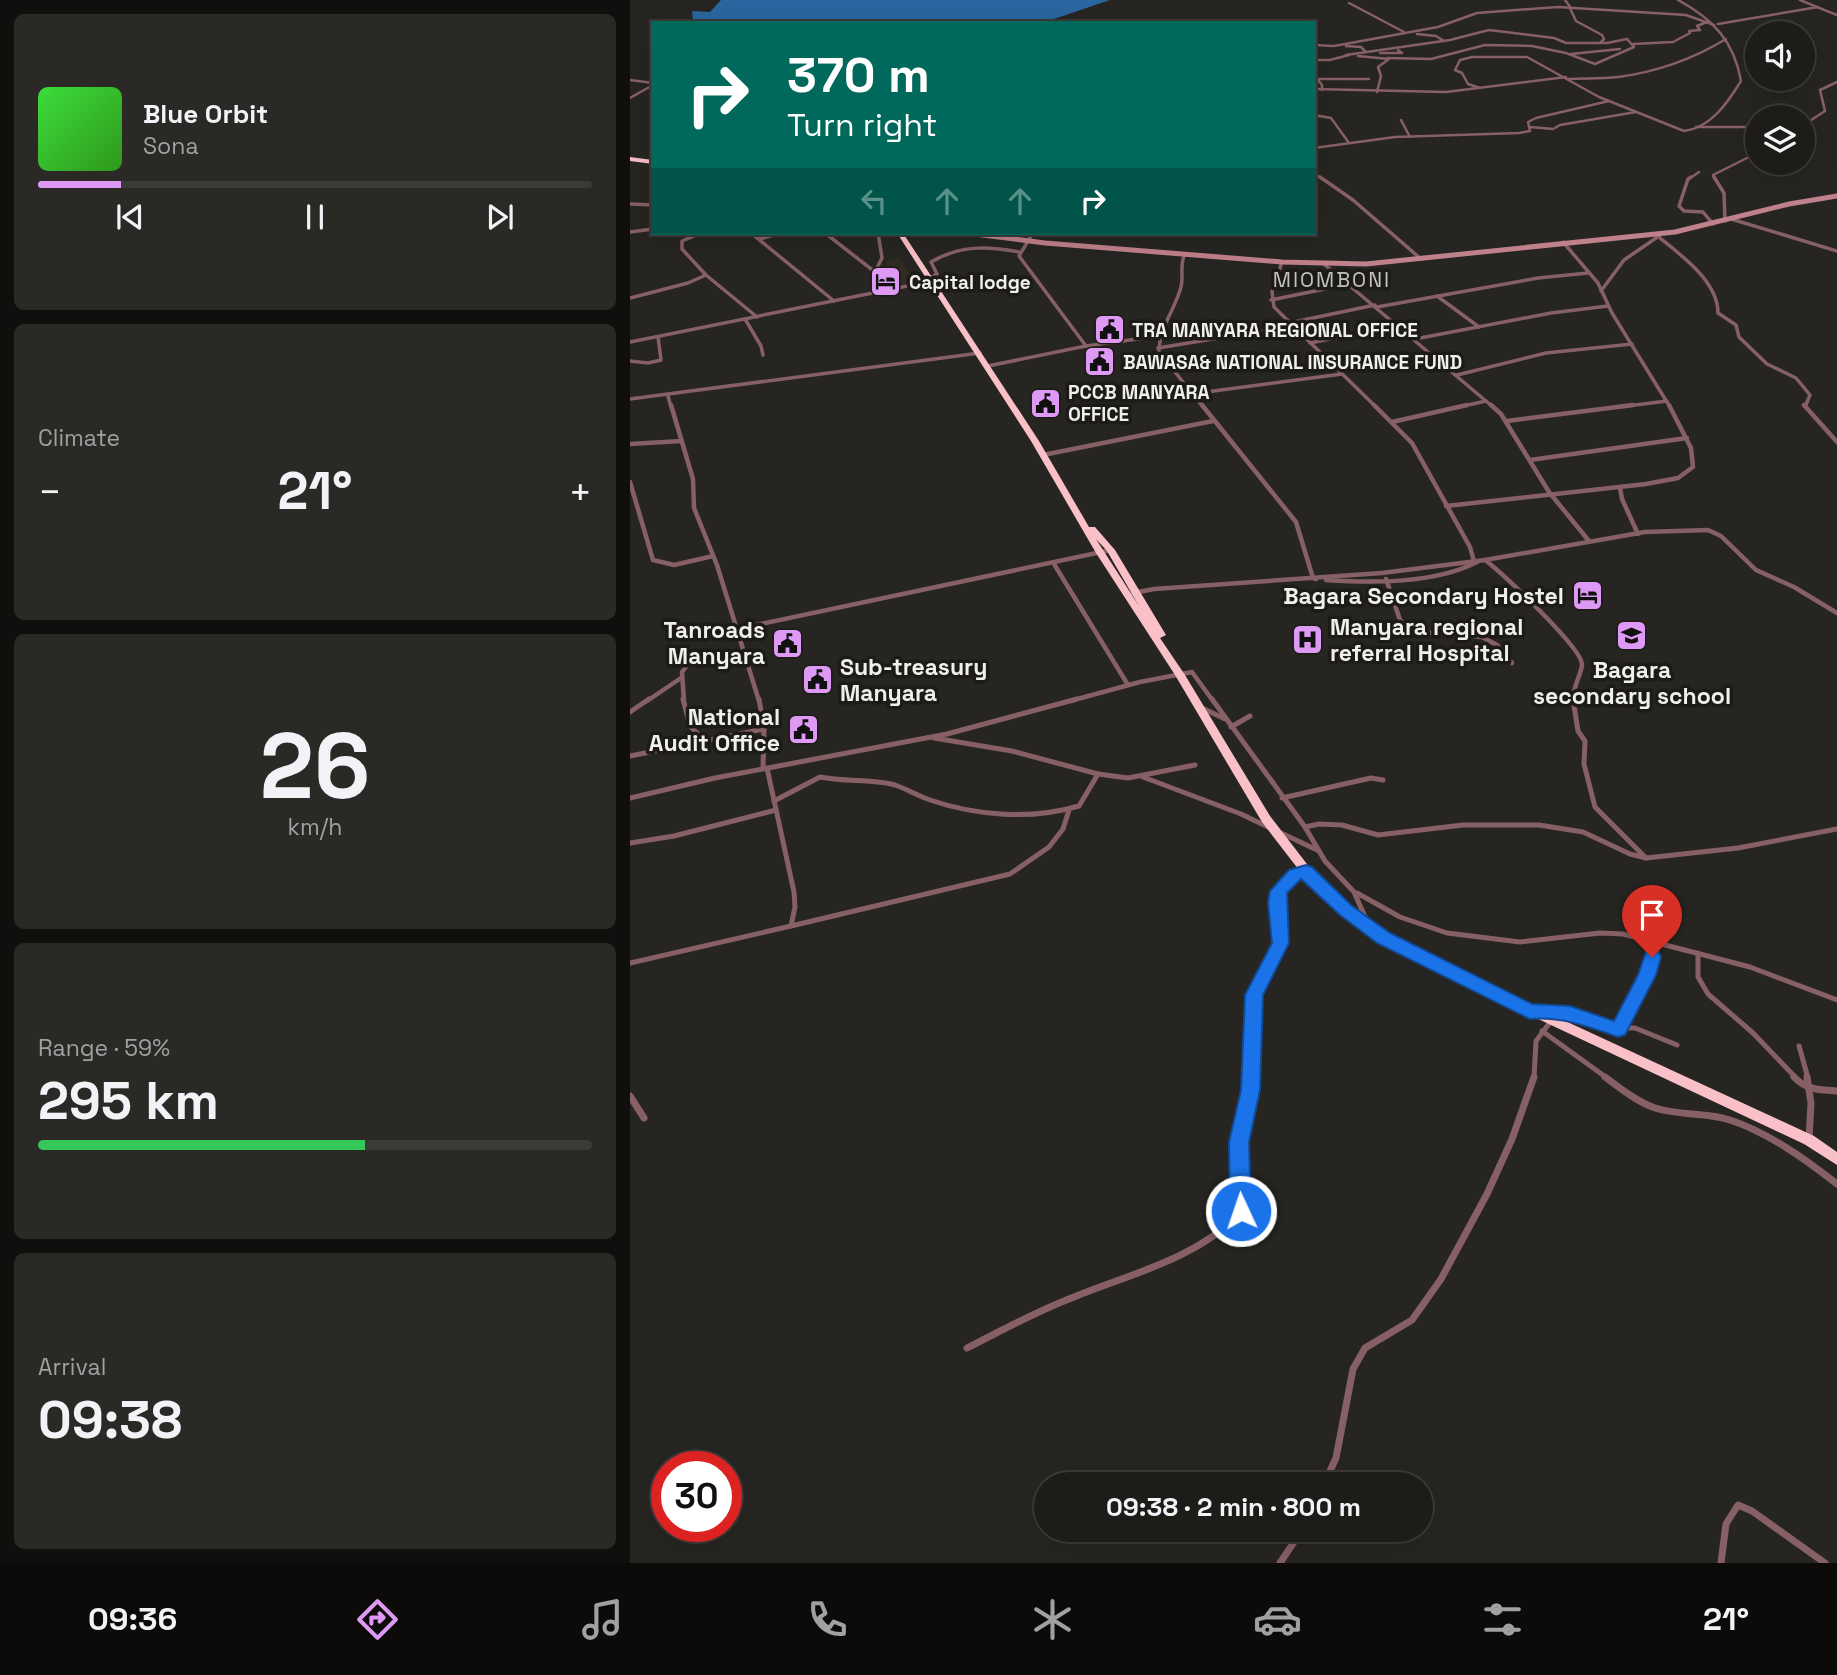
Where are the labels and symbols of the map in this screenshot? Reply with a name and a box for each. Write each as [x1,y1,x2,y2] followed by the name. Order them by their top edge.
[869,265,903,299] hotel icon: Capital lodge
[1273,266,1391,293] district label: MIOMBONI
[909,270,1031,295] place label: Capital lodge
[1092,313,1126,347] public building icon: TRA MANYARA REGIONAL OFFICE
[1132,318,1418,343] place label: TRA MANYARA REGIONAL OFFICE
[1083,345,1117,379] public building icon: BAWASA& NATIONAL INSURANCE FUND
[1123,350,1462,375] place label: BAWASA& NATIONAL INSURANCE FUND
[1068,380,1210,427] place label: PCCB MANYARA OFFICE
[1028,386,1062,420] public building icon: PCCB MANYARA OFFICE
[1570,579,1604,613] hotel icon: Bagara Secondary Hostel
[1283,581,1564,611] place label: Bagara Secondary Hostel
[1330,612,1523,668] place label: Manyara regional referral Hospital
[663,615,765,671] place label: Tanroads Manyara
[1615,619,1649,653] school or university icon: Bagara secondary school
[1290,623,1324,657] hospital icon: Manyara regional referral Hospital
[771,626,805,660] public building icon: Tanroads Manyara
[840,652,987,708] place label: Sub-treasury Manyara
[1533,655,1731,711] place label: Bagara secondary school
[800,663,834,697] public building icon: Sub-treasury Manyara
[649,702,780,758] place label: National Audit Office
[786,713,820,747] public building icon: National Audit Office
[1622,885,1682,957] pin
[1204,1174,1278,1248] position arrow
[651,1451,742,1542] speed limit sign: 30

